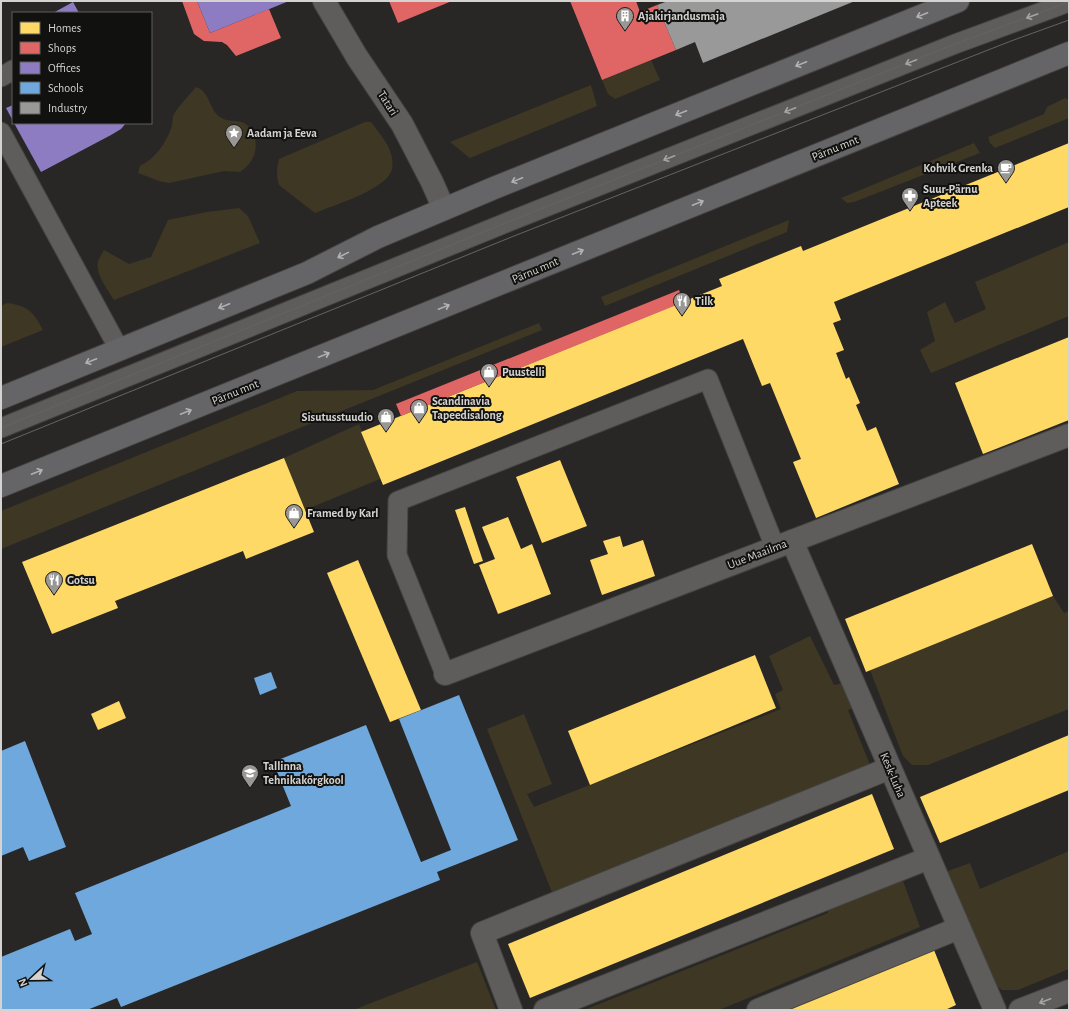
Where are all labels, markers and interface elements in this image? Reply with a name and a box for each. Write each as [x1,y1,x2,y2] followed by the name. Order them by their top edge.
[615,6,635,31] building icon: Ajakirjandusmaja
[638,10,725,23] place label: Ajakirjandusmaja
[12,12,152,124] legend
[917,12,929,20] one-way arrow
[1027,12,1039,20] one-way arrow
[48,22,81,34] text: Homes
[48,42,76,54] text: Shops
[905,58,917,66] one-way arrow
[796,60,808,68] one-way arrow
[48,62,81,74] text: Offices
[48,82,83,94] text: Schools
[376,89,400,117] street label: Tatari
[48,102,87,115] text: Industry
[785,107,797,115] one-way arrow
[676,109,688,117] one-way arrow
[224,123,244,148] place icon: Aadam ja Eeva
[247,127,317,140] place label: Aadam ja Eeva
[810,133,860,163] street label: Pärnu mnt
[664,155,676,163] one-way arrow
[996,158,1016,183] cafe icon: Kohvik Grenka
[923,162,993,174] place label: Kohvik Grenka
[511,176,523,184] one-way arrow
[923,183,978,209] place label: Suur-Pärnu Apteek
[900,186,920,211] pharmacy icon: Suur-Pärnu Apteek
[692,199,704,207] one-way arrow
[571,248,583,256] one-way arrow
[338,251,350,259] one-way arrow
[510,255,560,285] street label: Pärnu mnt
[672,291,692,316] restaurant icon: Tilk
[695,295,713,307] place label: Tilk
[438,302,450,310] one-way arrow
[219,303,231,311] one-way arrow
[317,351,329,359] one-way arrow
[85,357,97,365] one-way arrow
[479,362,499,387] shop icon: Puustelli
[502,366,545,378] place label: Puustelli
[210,377,260,407] street label: Pärnu mnt
[432,395,503,421] place label: Scandinavia Tapeedisalong
[409,398,429,423] shop icon: Scandinavia Tapeedisalong
[179,407,191,415] one-way arrow
[376,407,396,432] shop icon: Sisutusstuudio
[302,411,373,423] place label: Sisutusstuudio
[31,467,43,475] one-way arrow
[284,503,304,528] shop icon: Framed by Karl
[307,507,379,520] place label: Framed by Karl
[726,537,789,571] street label: Uue Maailma
[44,570,64,595] restaurant icon: Gotsu
[67,574,96,586] place label: Gotsu
[878,751,908,800] street label: Kesk-Luha
[263,760,344,786] place label: Tallinna Tehnikakõrgkool
[240,763,260,788] school or university icon: Tallinna Tehnikakõrgkool
[12,959,52,999] north arrow
[17,977,30,988] text: N
[1039,997,1051,1005] one-way arrow

